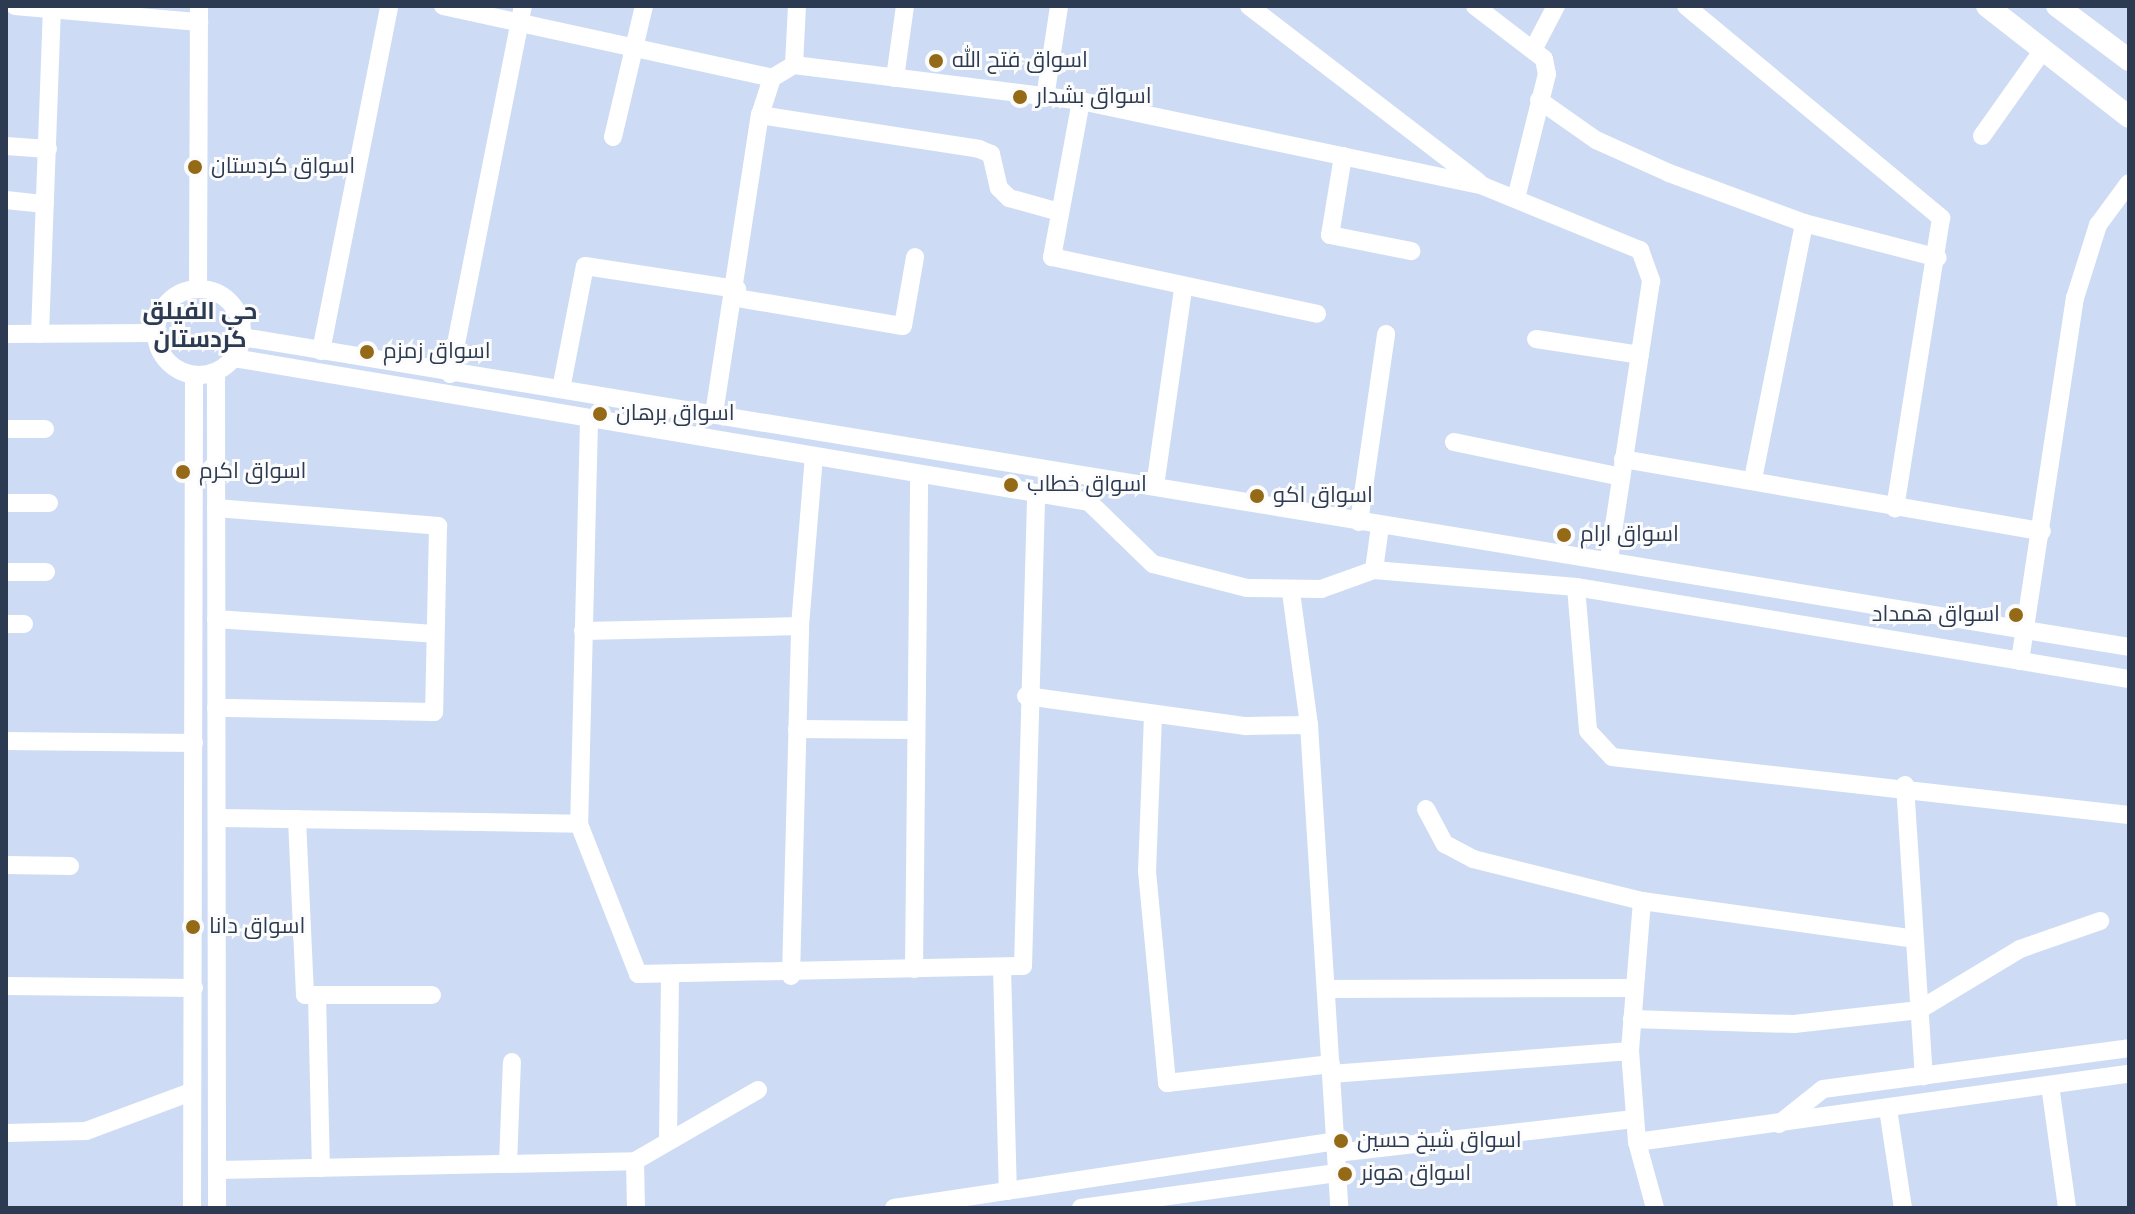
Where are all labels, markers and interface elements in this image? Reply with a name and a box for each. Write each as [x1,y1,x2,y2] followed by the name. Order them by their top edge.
[952,48,1088,74] place label: اسواق فتح الله
[927,52,945,70] marker: اسواق فتح الله
[1036,84,1152,110] place label: اسواق بشدار
[1011,88,1029,106] marker: اسواق بشدار
[211,154,355,180] place label: اسواق كردستان
[186,158,204,176] marker: اسواق كردستان
[143,298,257,354] district label: حي الفيلق كردستان
[383,339,491,365] place label: اسواق زمزم
[358,343,376,361] marker: اسواق زمزم
[616,401,735,427] place label: اسواق برهان
[591,405,609,423] marker: اسواق برهان
[199,459,306,485] place label: اسواق اكرم
[174,463,192,481] marker: اسواق اكرم
[1027,472,1147,498] place label: اسواق خطاب
[1002,476,1020,494] marker: اسواق خطاب
[1273,483,1373,509] place label: اسواق اكو
[1248,487,1266,505] marker: اسواق اكو
[1580,522,1679,548] place label: اسواق ارام
[1555,526,1573,544] marker: اسواق ارام
[1872,602,2000,628] place label: اسواق همداد
[2007,606,2025,624] marker: اسواق همداد
[209,914,305,940] place label: اسواق دانا
[184,918,202,936] marker: اسواق دانا
[1357,1128,1522,1154] place label: اسواق شيخ حسين
[1332,1132,1350,1150] marker: اسواق شيخ حسين
[1361,1161,1471,1187] place label: اسواق هونر
[1336,1165,1354,1183] marker: اسواق هونر

